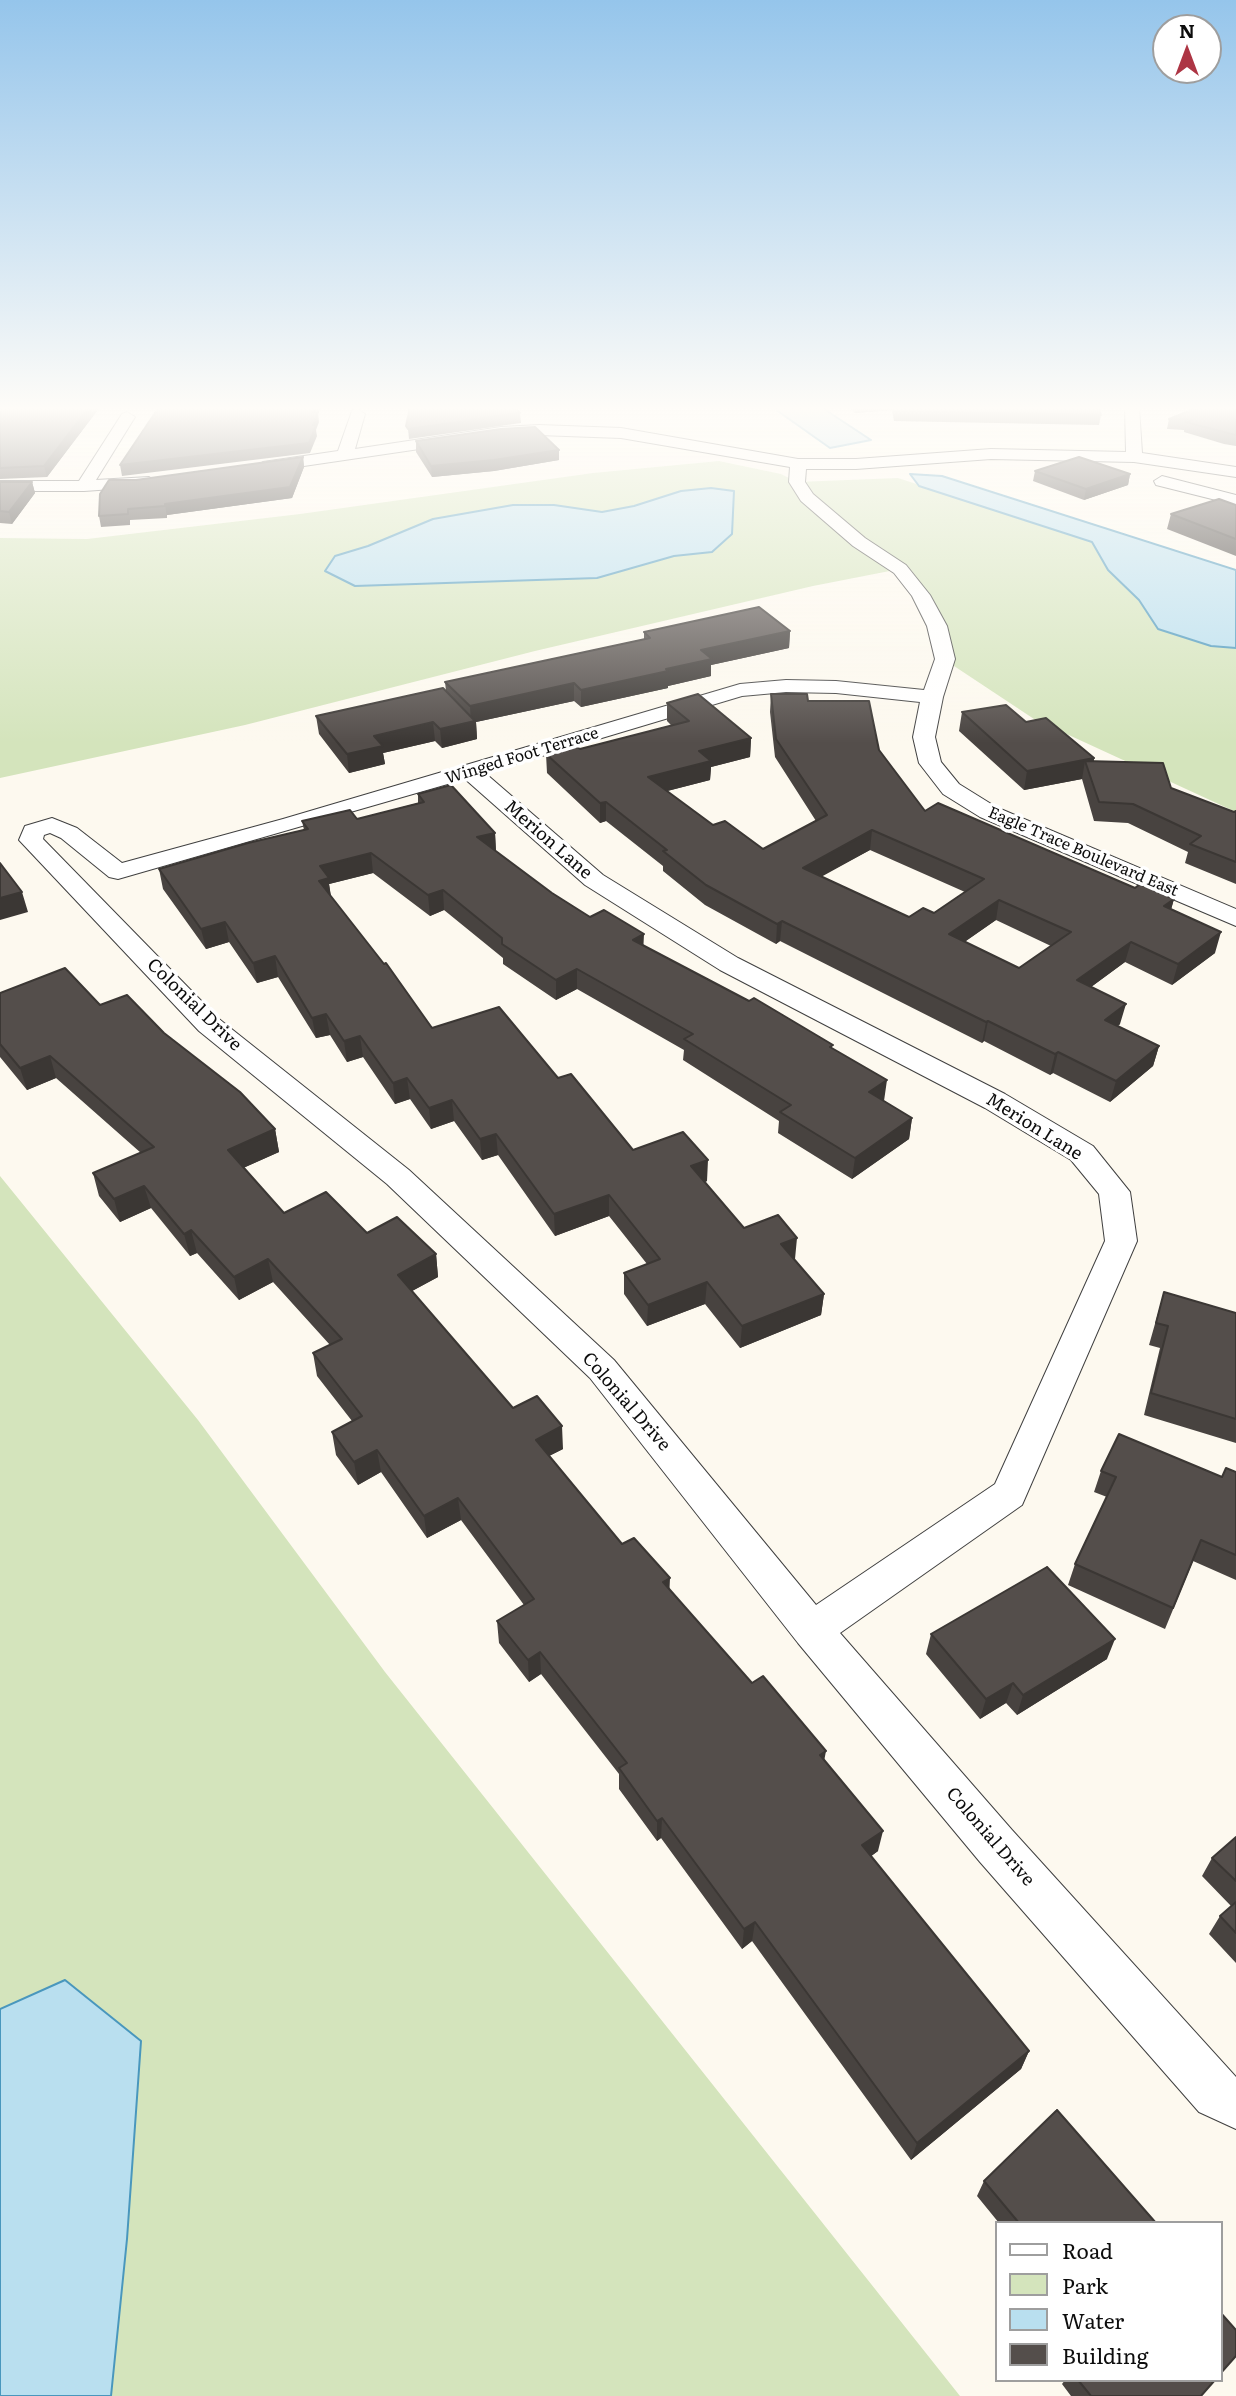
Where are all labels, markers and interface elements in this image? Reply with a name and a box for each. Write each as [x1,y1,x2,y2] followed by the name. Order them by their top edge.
[1152,14,1222,84] north arrow
[1179,16,1195,44] text: N
[443,724,601,788] street label: Winged Foot Terrace
[500,796,596,884] street label: Merion Lane
[985,803,1181,901] street label: Eagle Trace Boulevard East
[142,954,246,1056] street label: Colonial Drive
[982,1089,1086,1165] street label: Merion Lane
[577,1348,675,1456] street label: Colonial Drive
[941,1783,1039,1891] street label: Colonial Drive
[995,2221,1222,2382] legend
[1062,2234,1113,2265] text: Road
[1062,2269,1108,2300] text: Park
[1062,2304,1124,2335] text: Water
[1062,2339,1148,2370] text: Building

